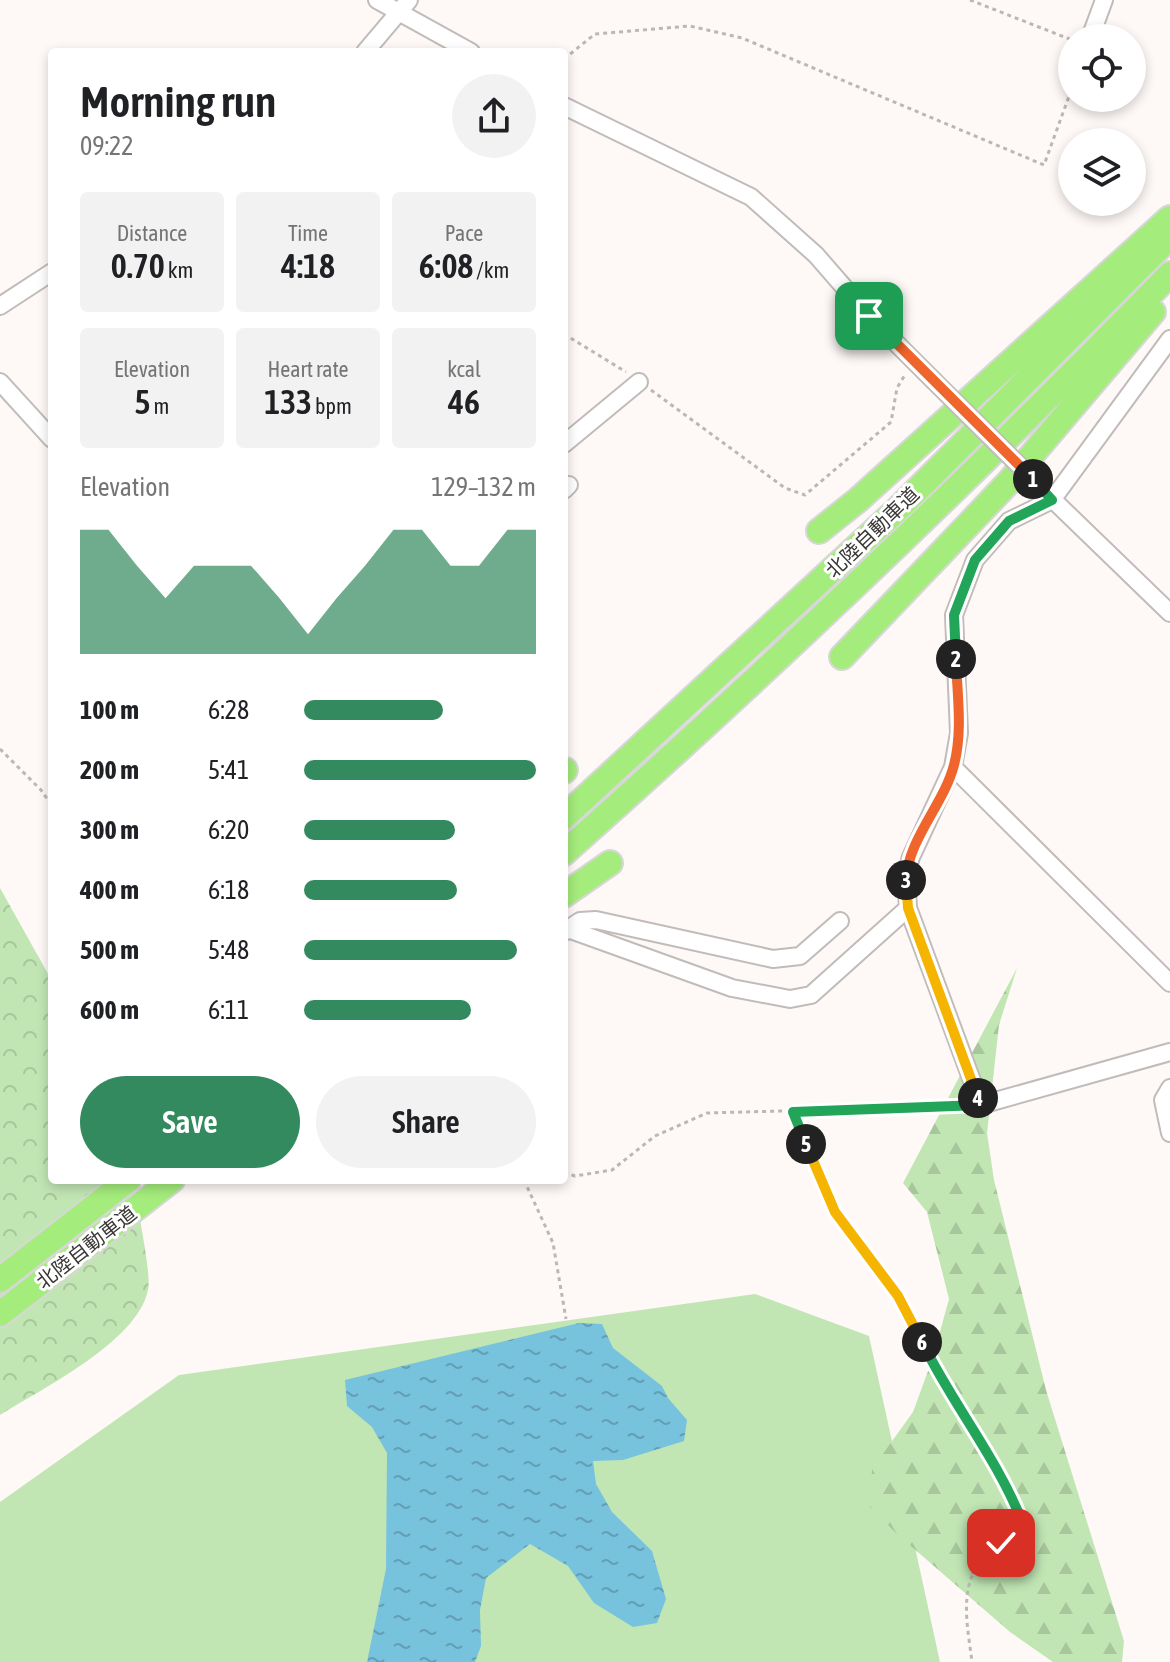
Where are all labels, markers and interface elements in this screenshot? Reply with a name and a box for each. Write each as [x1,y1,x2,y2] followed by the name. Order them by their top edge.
[1058,24,1146,216] map controls
[1058,24,1146,112] button: locate
[452,74,536,158] button: share
[80,76,276,126] text: Morning run
[1058,128,1146,216] button: layers
[80,131,134,161] text: 09:22
[117,220,187,246] text: Distance
[288,220,328,246] text: Time
[445,220,483,246] text: Pace
[111,246,165,285] text: 0.70
[281,246,335,285] text: 4:18
[419,246,473,285] text: 6:08
[165,257,193,283] text: km
[473,257,509,283] text: /km
[835,282,903,350] pin
[847,294,891,338] icon: arrive
[114,356,190,382] text: Elevation
[267,356,349,382] text: Heart rate
[447,356,481,382] text: kcal
[135,382,151,421] text: 5
[264,382,312,421] text: 133
[448,382,480,421] text: 46
[151,393,169,419] text: m
[312,393,352,419] text: bpm
[1013,459,1053,499] pin: 1
[1028,466,1038,492] text: 1
[80,472,170,502] text: Elevation
[431,472,536,502] text: 129–132 m
[821,482,923,582] street label: 北陸自動車道
[936,639,976,679] pin: 2
[951,646,961,672] text: 2
[80,695,139,725] text: 100 m
[208,695,249,725] text: 6:28
[80,755,139,785] text: 200 m
[208,755,249,785] text: 5:41
[80,815,139,845] text: 300 m
[208,815,249,845] text: 6:20
[886,860,926,900] pin: 3
[901,867,911,893] text: 3
[80,875,139,905] text: 400 m
[208,875,249,905] text: 6:18
[80,935,139,965] text: 500 m
[208,935,249,965] text: 5:48
[80,995,139,1025] text: 600 m
[208,995,249,1025] text: 6:11
[80,1076,300,1168] button: Save
[316,1076,536,1168] button: Share
[958,1078,998,1118] pin: 4
[973,1085,983,1111] text: 4
[786,1124,826,1164] pin: 5
[801,1131,811,1157] text: 5
[32,1201,140,1293] street label: 北陸自動車道
[902,1322,942,1362] pin: 6
[917,1329,927,1355] text: 6
[967,1509,1035,1577] pin
[979,1521,1023,1565] icon: check

